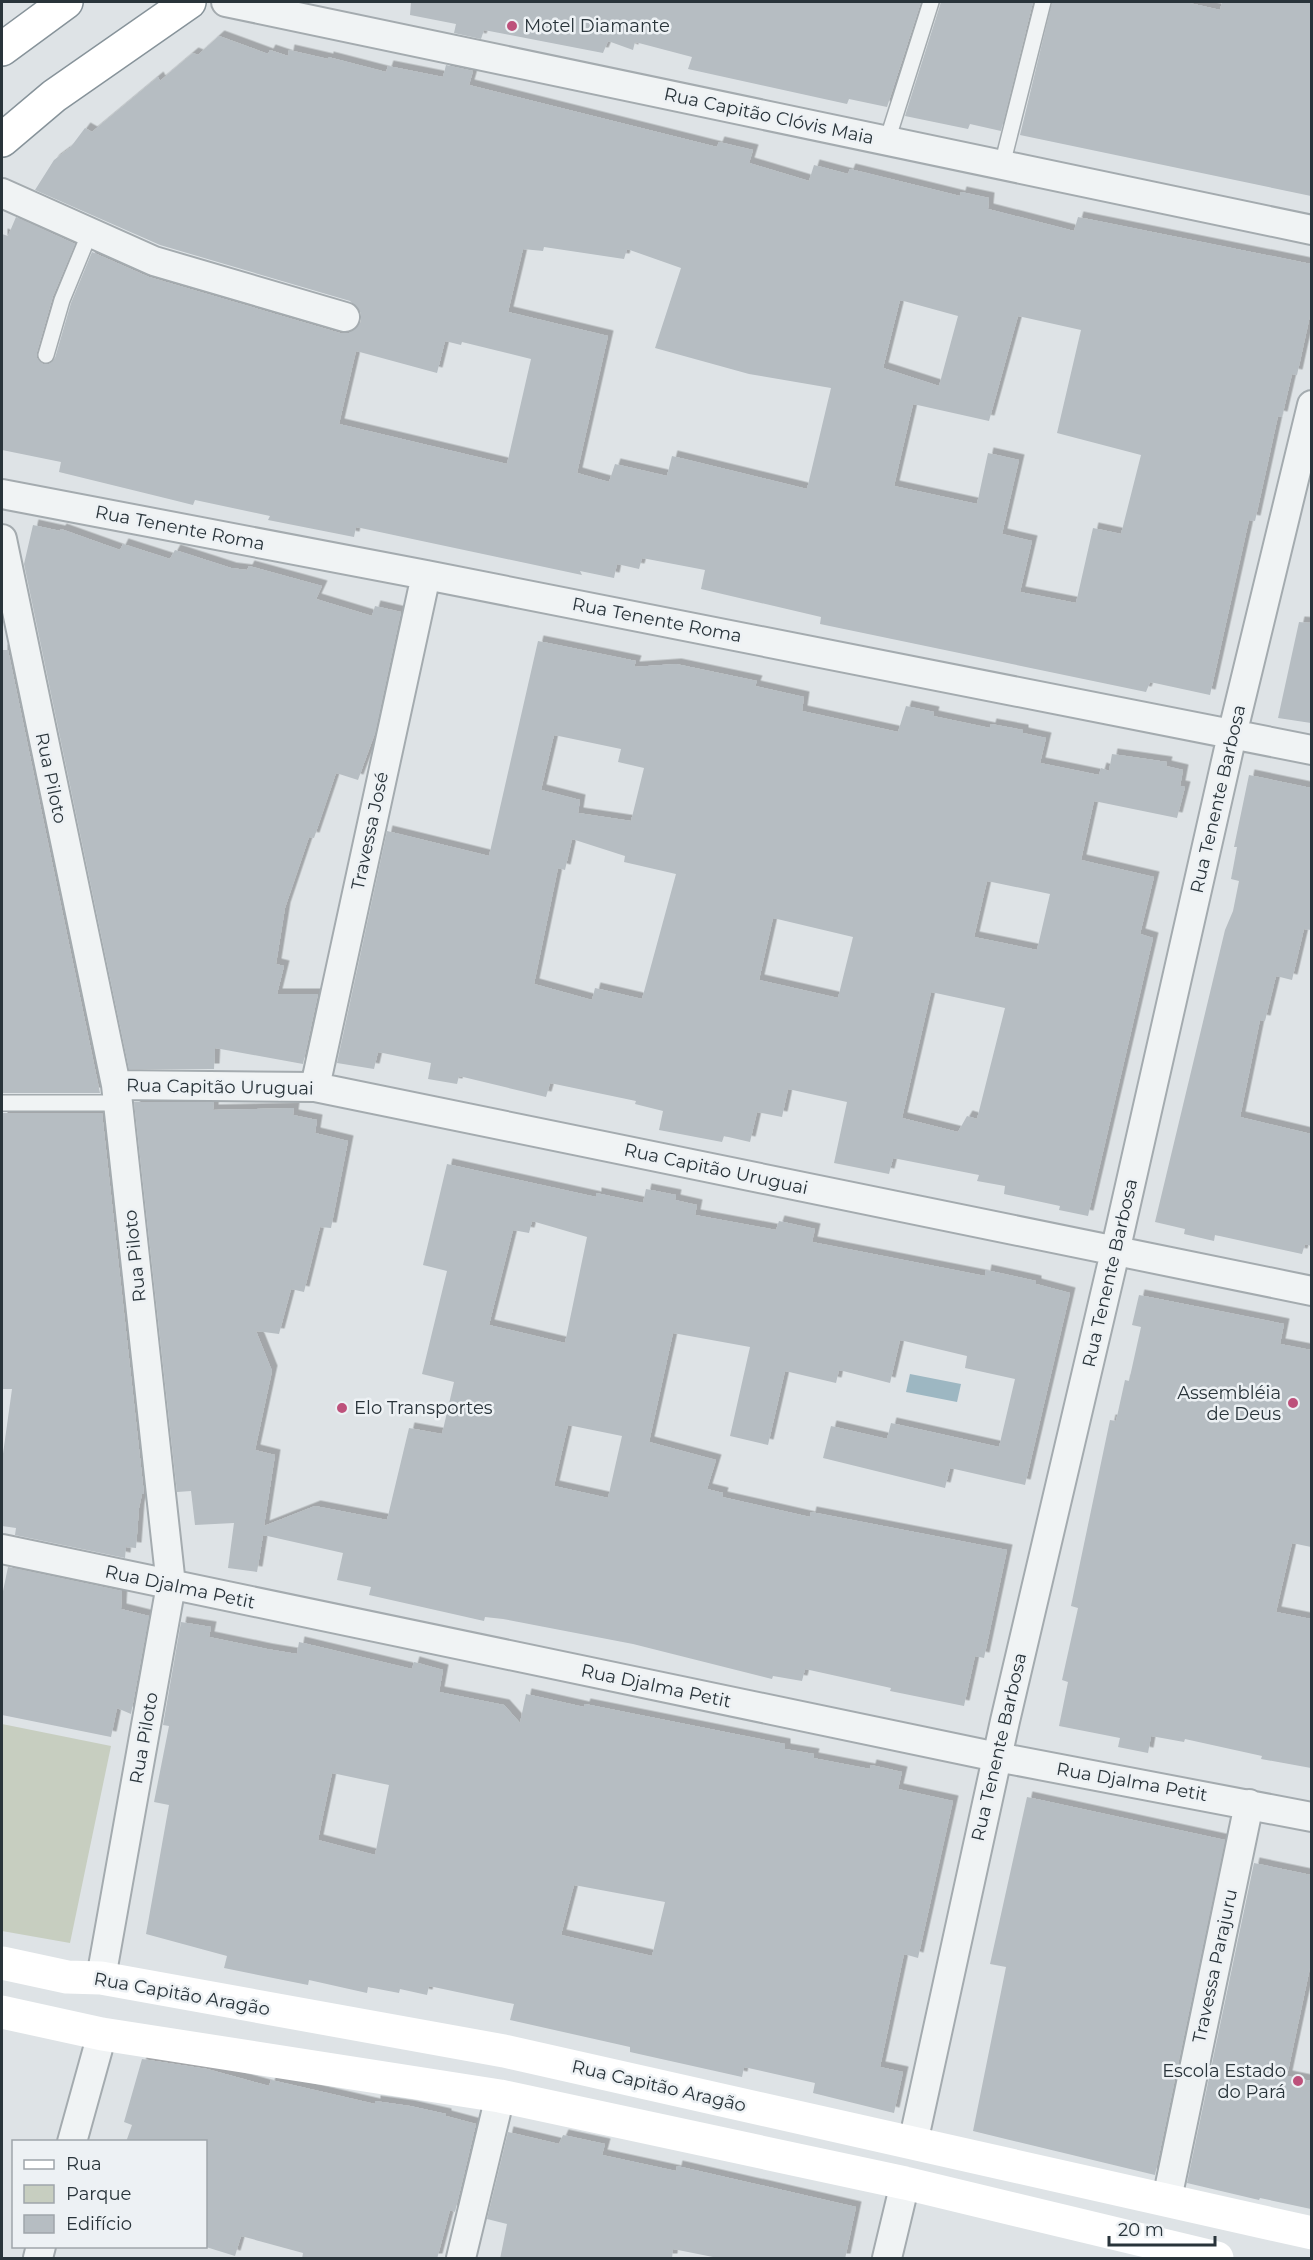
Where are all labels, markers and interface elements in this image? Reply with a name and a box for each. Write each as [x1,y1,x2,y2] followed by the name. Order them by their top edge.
[524,15,670,37] place label: Motel Diamante
[505,19,519,33] marker: Motel Diamante
[662,83,876,149] street label: Rua Capitão Clóvis Maia
[93,501,267,555] street label: Rua Tenente Roma
[570,593,744,647] street label: Rua Tenente Roma
[1186,703,1250,895] street label: Rua Tenente Barbosa
[31,730,71,826] street label: Rua Piloto
[347,770,393,892] street label: Travessa José
[126,1074,314,1100] street label: Rua Capitão Uruguai
[622,1139,810,1199] street label: Rua Capitão Uruguai
[1078,1177,1142,1369] street label: Rua Tenente Barbosa
[119,1209,151,1303] street label: Rua Piloto
[1177,1382,1281,1425] place label: Assembléia de Deus
[1286,1396,1300,1410] marker: Assembléia de Deus
[354,1397,493,1419] place label: Elo Transportes
[335,1401,349,1415] marker: Elo Transportes
[103,1560,257,1614] street label: Rua Djalma Petit
[967,1651,1031,1843] street label: Rua Tenente Barbosa
[579,1659,733,1713] street label: Rua Djalma Petit
[125,1690,163,1786] street label: Rua Piloto
[1055,1758,1209,1806] street label: Rua Djalma Petit
[1188,1887,1242,2045] street label: Travessa Parajuru
[92,1968,272,2020] street label: Rua Capitão Aragão
[570,2055,748,2117] street label: Rua Capitão Aragão
[1162,2060,1286,2103] place label: Escola Estado do Pará
[1291,2074,1305,2088] marker: Escola Estado do Pará
[12,2140,207,2248] legend
[66,2153,102,2175] text: Rua
[66,2183,132,2205] text: Parque
[1109,2209,1216,2247] scale bar
[66,2213,132,2235] text: Edifício
[1118,2219,1164,2241] text: 20 m

